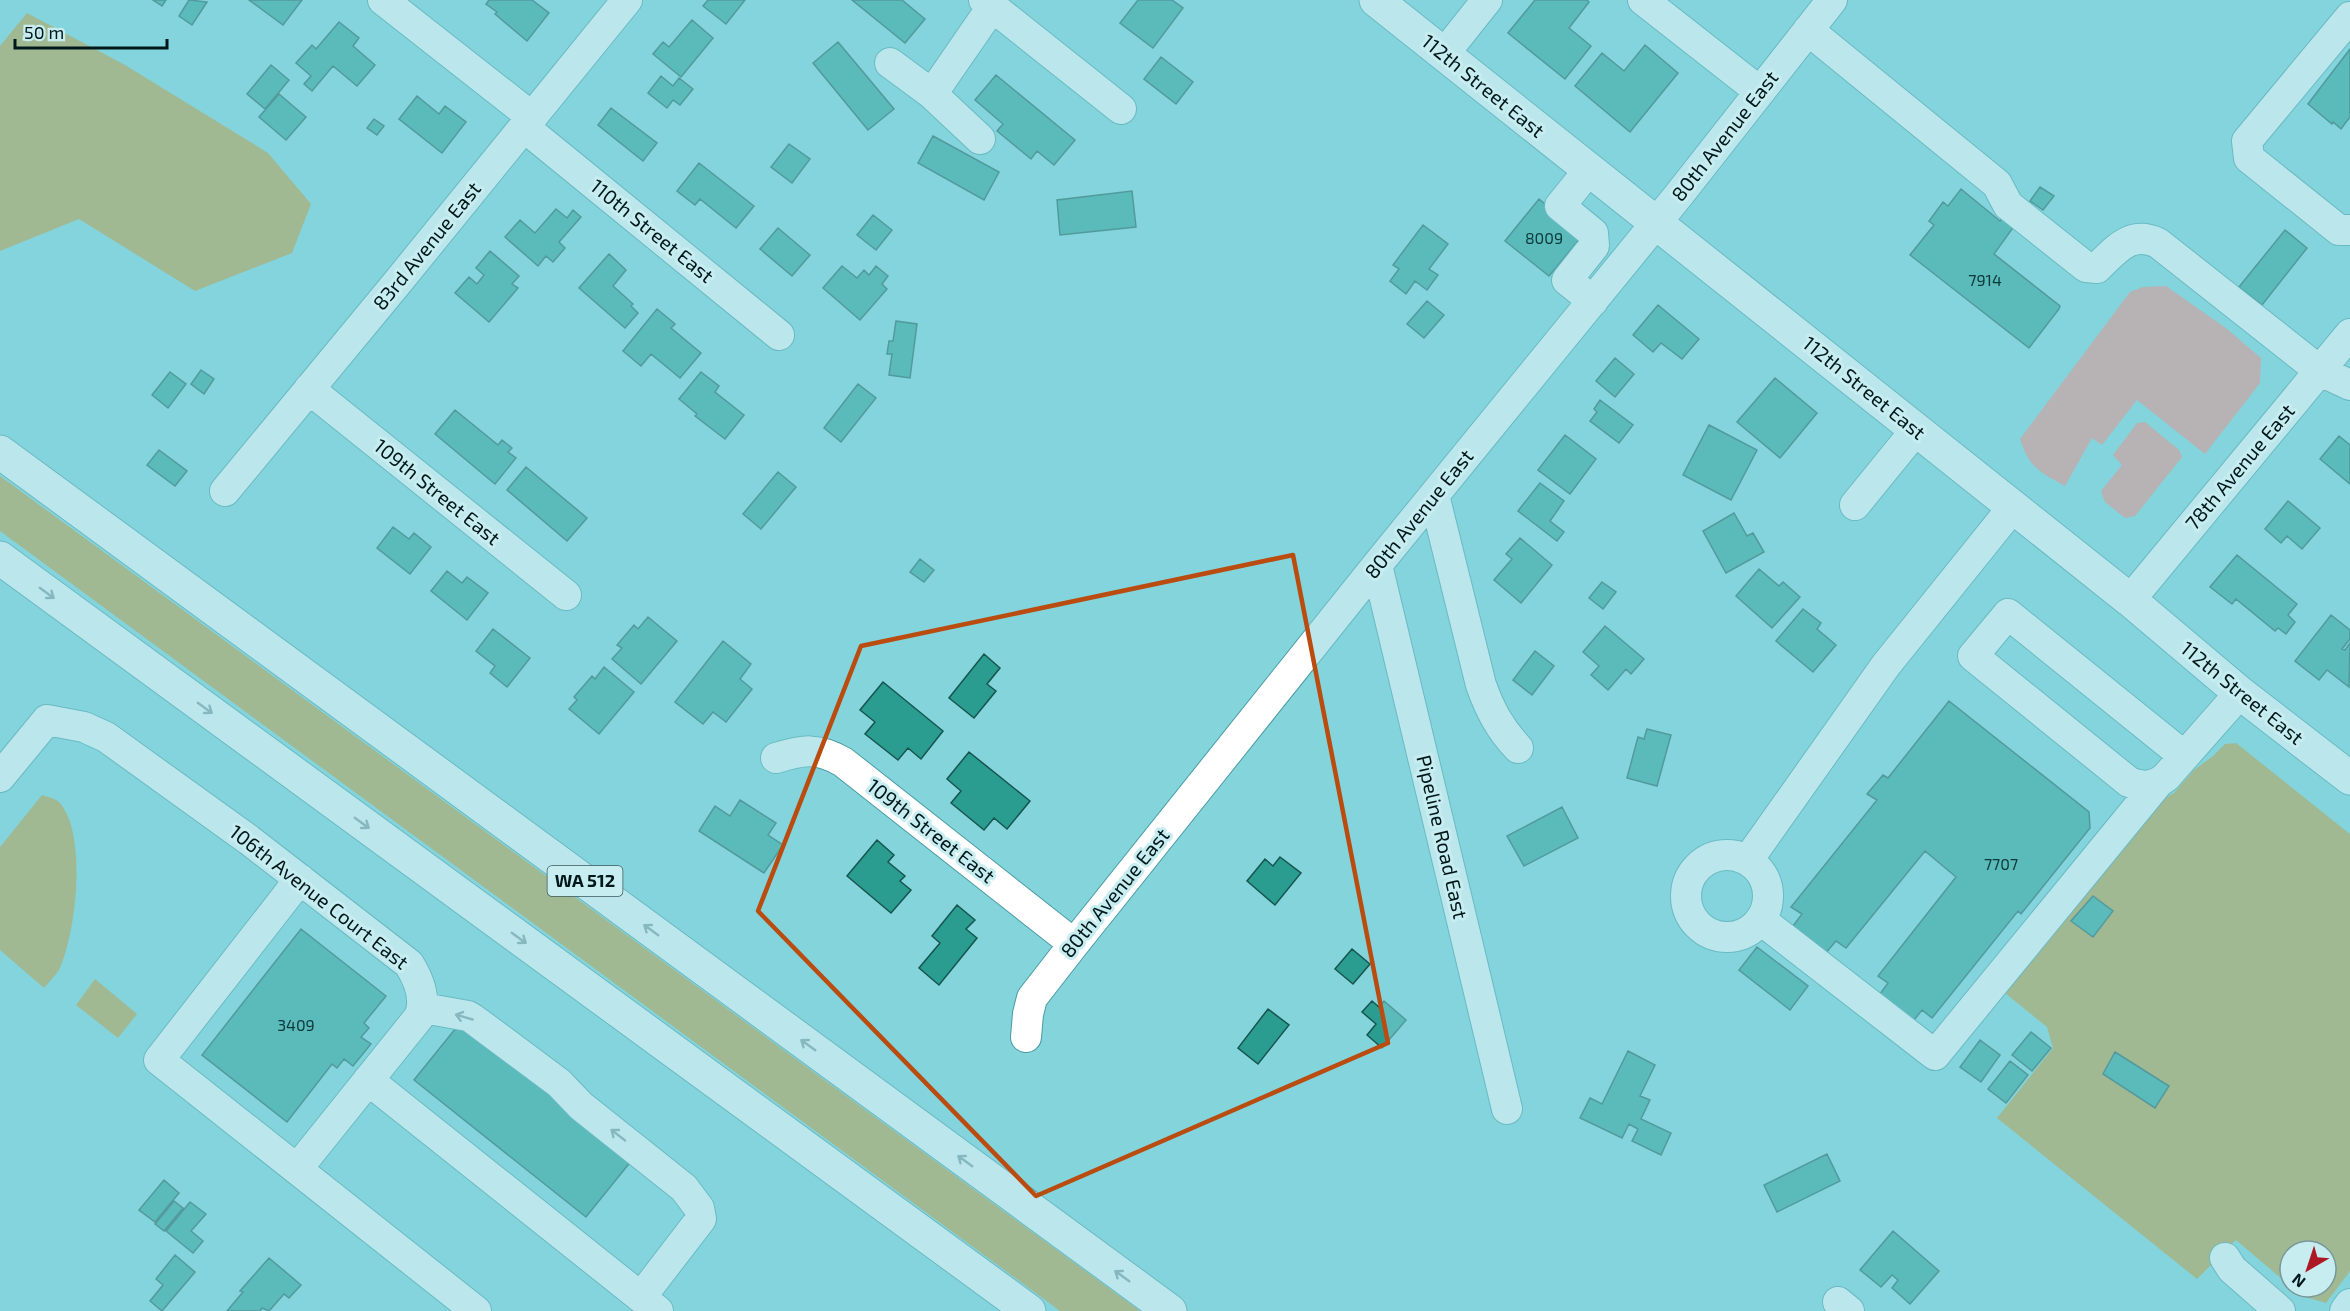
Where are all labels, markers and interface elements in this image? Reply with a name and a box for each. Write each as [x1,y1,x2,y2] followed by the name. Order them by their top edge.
[15,12,166,50] scale bar
[24,21,64,43] text: 50 m
[1417,28,1550,142] street label: 112th Street East
[1666,65,1783,205] street label: 80th Avenue East
[586,173,719,288] street label: 110th Street East
[367,176,485,314] street label: 83rd Avenue East
[1525,228,1563,247] house number: 8009
[1968,270,2002,289] house number: 7914
[1798,330,1931,444] street label: 112th Street East
[2180,398,2299,534] street label: 78th Avenue East
[370,433,506,550] street label: 109th Street East
[1359,444,1478,583] street label: 80th Avenue East
[39,587,55,599] one-way arrow
[2176,635,2309,749] street label: 112th Street East
[196,702,212,714] one-way arrow
[1412,753,1474,921] street label: Pipeline Road East
[863,773,1000,888] street label: 109th Street East
[353,817,369,829] one-way arrow
[225,819,414,974] street label: 106th Avenue Court East
[1055,823,1174,962] street label: 80th Avenue East
[1984,854,2018,873] house number: 7707
[548,866,622,896] road number: WA 512
[643,924,659,936] one-way arrow
[511,932,527,944] one-way arrow
[455,1011,474,1022] one-way arrow
[277,1015,315,1034] house number: 3409
[801,1039,817,1052] one-way arrow
[611,1128,626,1142] one-way arrow
[958,1155,974,1167] one-way arrow
[2278,1239,2338,1299] north arrow
[1115,1270,1131,1283] one-way arrow
[2288,1270,2309,1292] text: N

